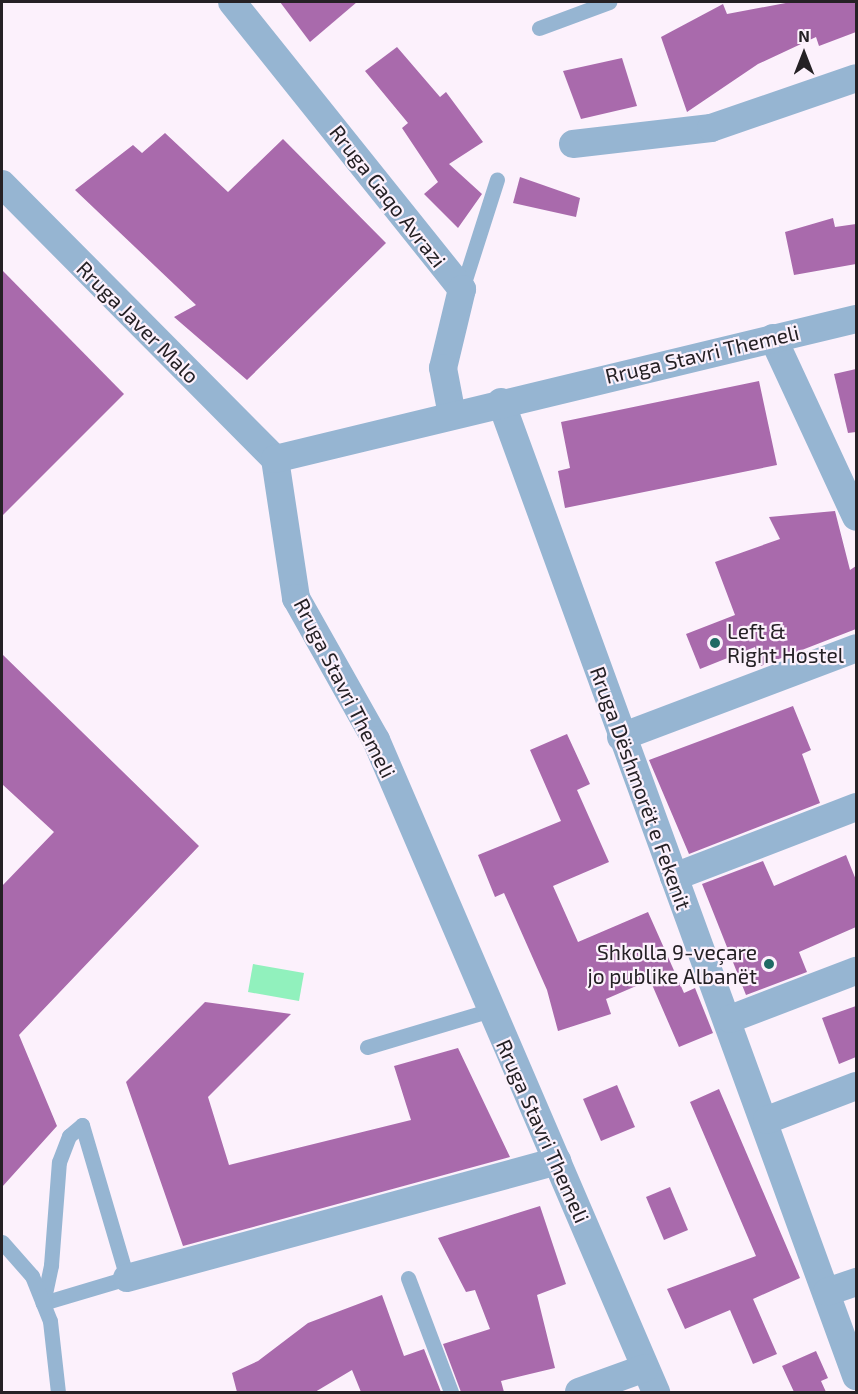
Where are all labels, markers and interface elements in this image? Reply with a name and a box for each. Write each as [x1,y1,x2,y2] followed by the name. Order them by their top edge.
[774,24,834,84] north arrow
[798,26,810,45] text: N
[324,120,452,272] street label: Rruga Gaqo Avrazi
[71,255,205,389] street label: Rruga Javer Malo
[602,319,802,389] street label: Rruga Stavri Themeli
[289,594,401,782] street label: Rruga Stavri Themeli
[727,618,844,668] place label: Left & Right Hostel
[708,636,722,650] marker: Left & Right Hostel
[585,663,697,913] street label: Rruga Dëshmorët e Fekenit
[587,939,757,989] place label: Shkolla 9-veçare jo publike Albanët
[762,957,776,971] marker: Shkolla 9-veçare jo publike Albanët
[491,1035,595,1227] street label: Rruga Stavri Themeli

